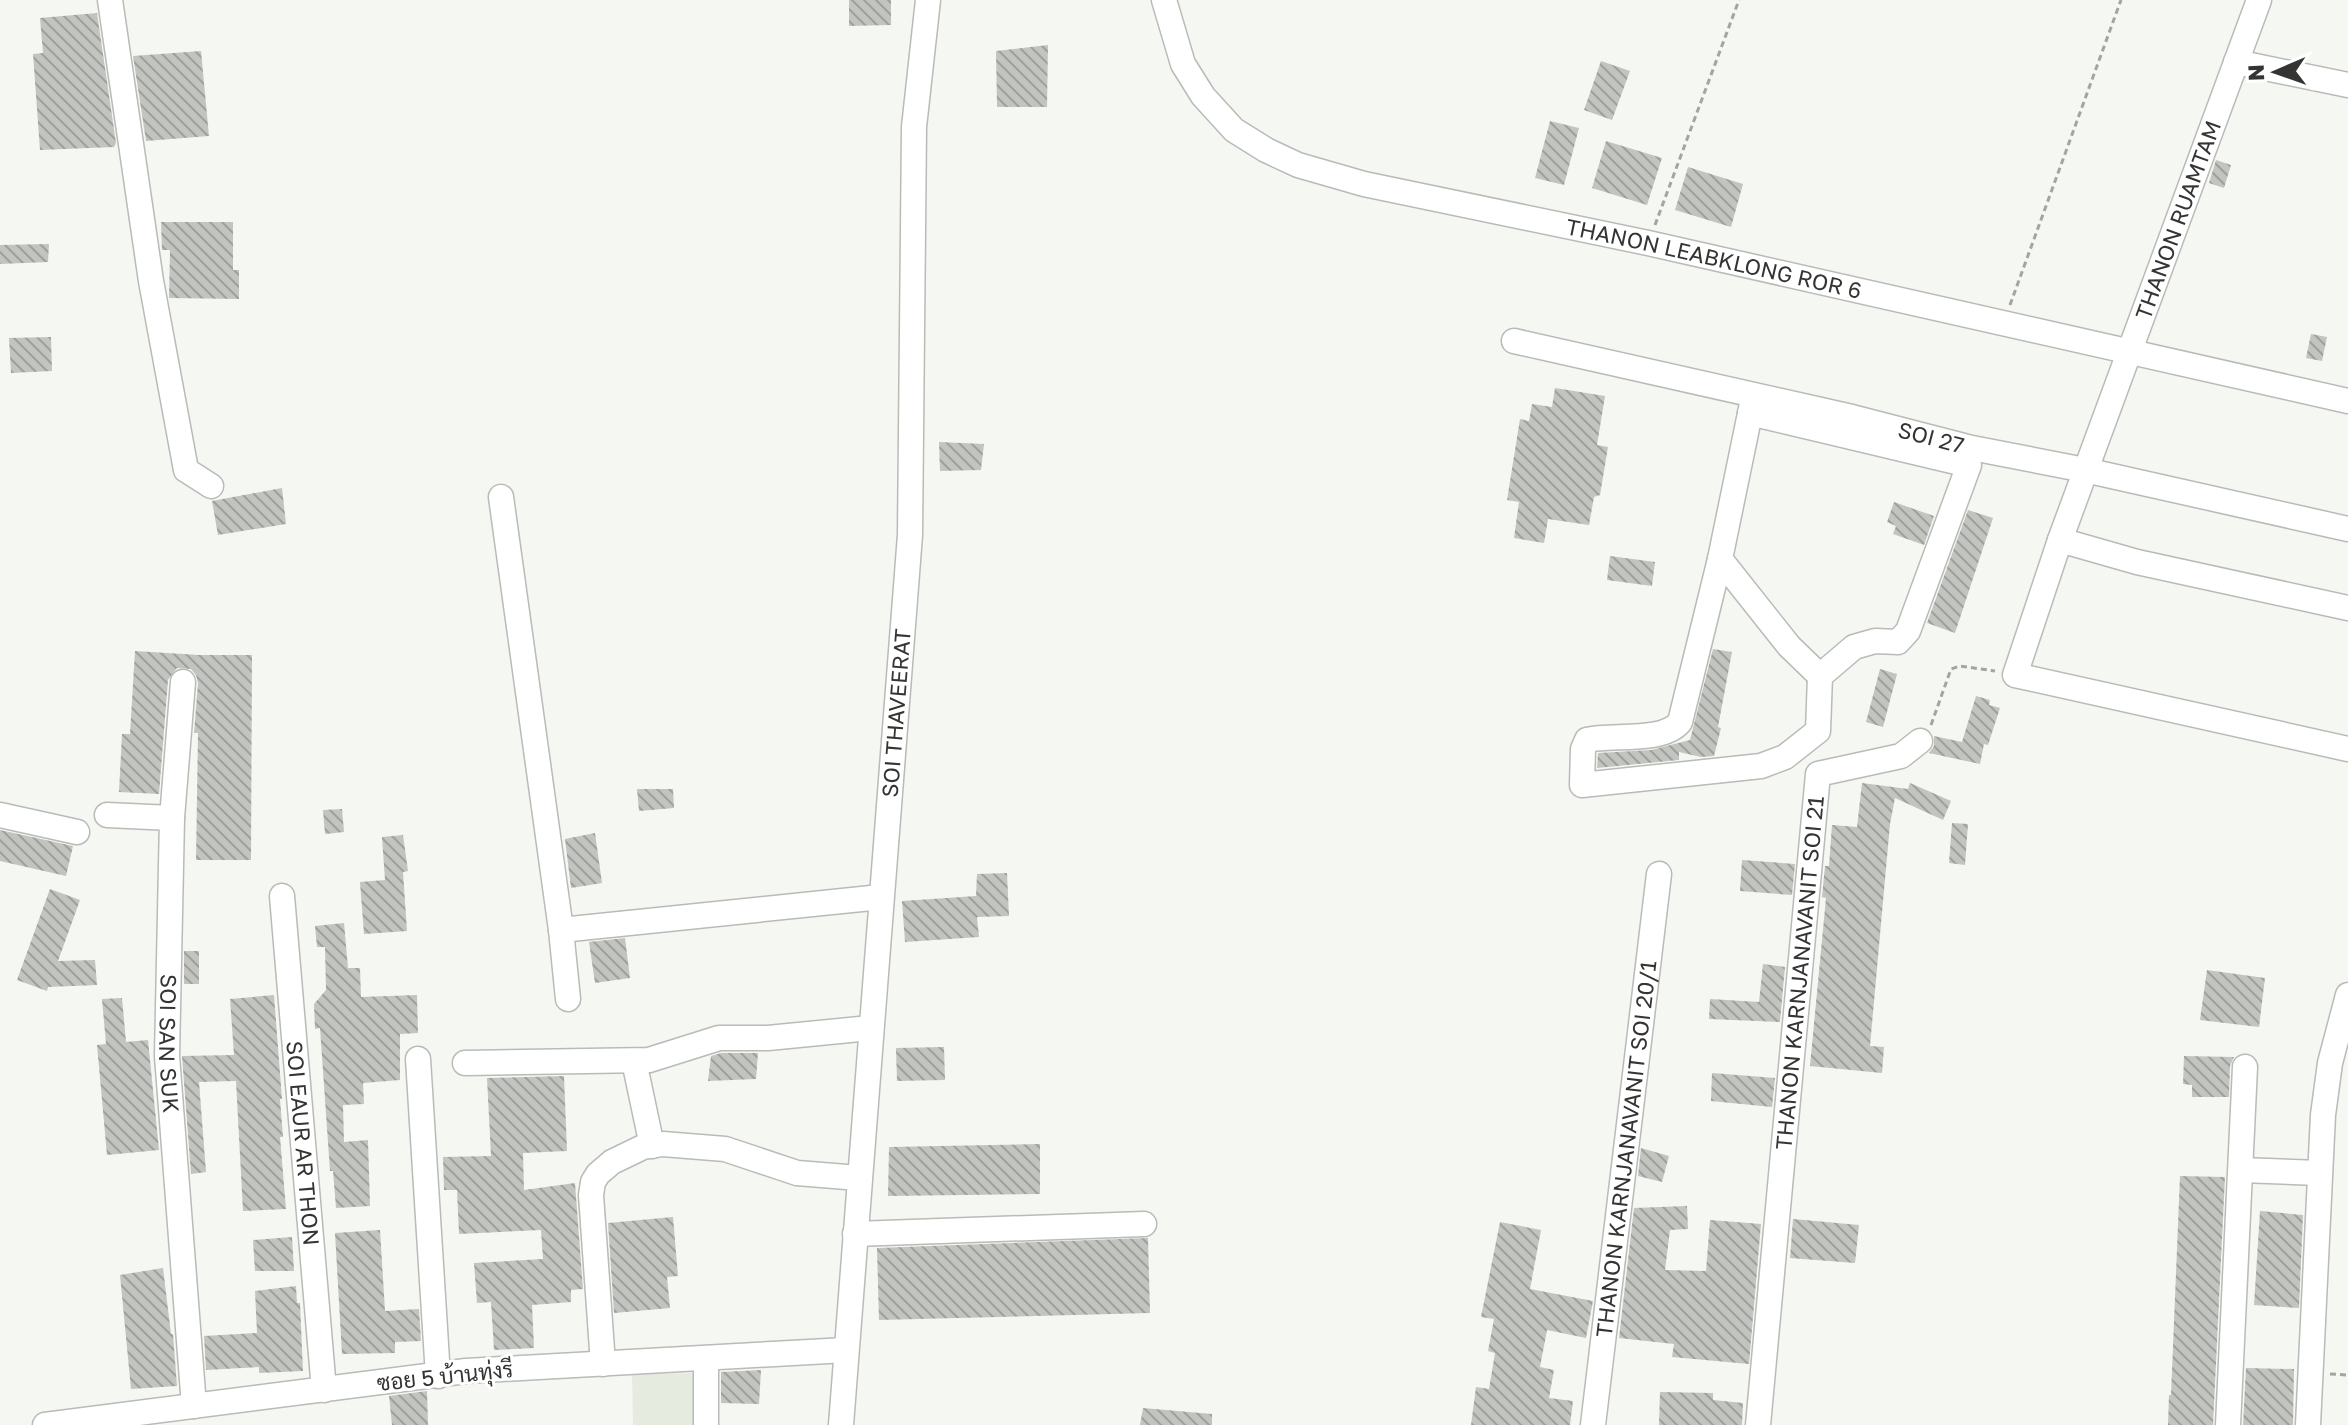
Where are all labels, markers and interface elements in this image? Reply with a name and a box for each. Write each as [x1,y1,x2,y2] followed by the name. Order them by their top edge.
[2236,32,2316,112] north arrow
[2242,64,2269,82] text: N
[2129,117,2226,323] street label: THANON RUAMTAM
[1564,212,1864,304] street label: THANON LEABKLONG ROR 6
[1895,415,1967,458] street label: SOI 27
[876,627,916,798] street label: SOI THAVEERAT
[1769,795,1829,1151] street label: THANON KARNJANAVANIT SOI 21
[1590,959,1662,1339] street label: THANON KARNJANAVANIT SOI 20/1
[154,974,185,1114] street label: SOI SAN SUK
[281,1040,326,1247] street label: SOI EAUR AR THON
[376,1355,515,1399] street label: ซอย 5 บ้านทุ่งรี

